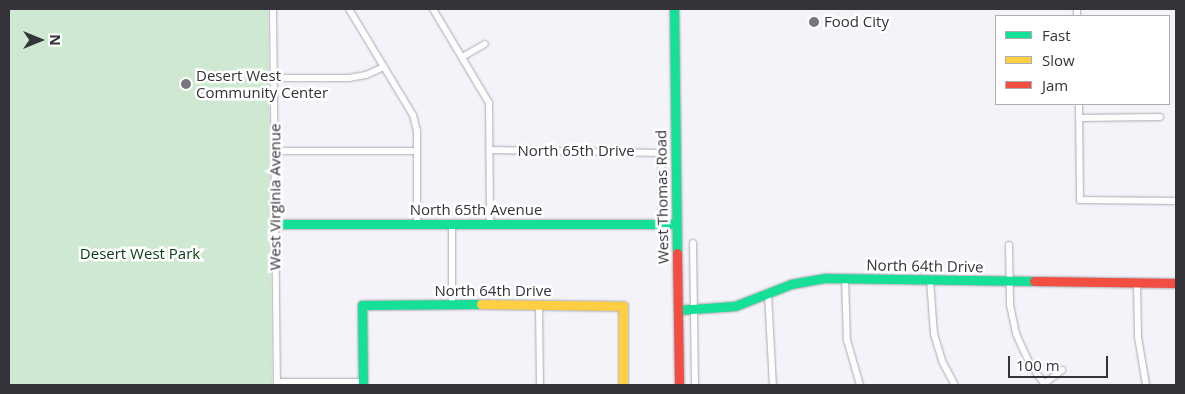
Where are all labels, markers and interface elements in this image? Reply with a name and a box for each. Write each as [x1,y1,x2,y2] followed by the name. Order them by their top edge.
[824,13,889,31] place label: Food City
[15,15,65,65] north arrow
[995,15,1170,105] legend
[808,16,820,28] marker: Food City
[1042,25,1071,45] text: Fast
[46,34,65,46] text: N
[1042,50,1075,70] text: Slow
[196,66,328,101] place label: Desert West Community Center
[1042,75,1068,95] text: Jam
[180,78,192,90] marker: Desert West Community Center
[266,124,284,270] street label: West Virginia Avenue
[652,130,672,264] street label: West Thomas Road
[517,142,635,160] street label: North 65th Drive
[410,201,542,219] street label: North 65th Avenue
[80,245,200,263] park label: Desert West Park
[866,256,984,276] street label: North 64th Drive
[434,282,552,300] street label: North 64th Drive
[1010,346,1110,378] scale bar
[1016,355,1060,375] text: 100 m

